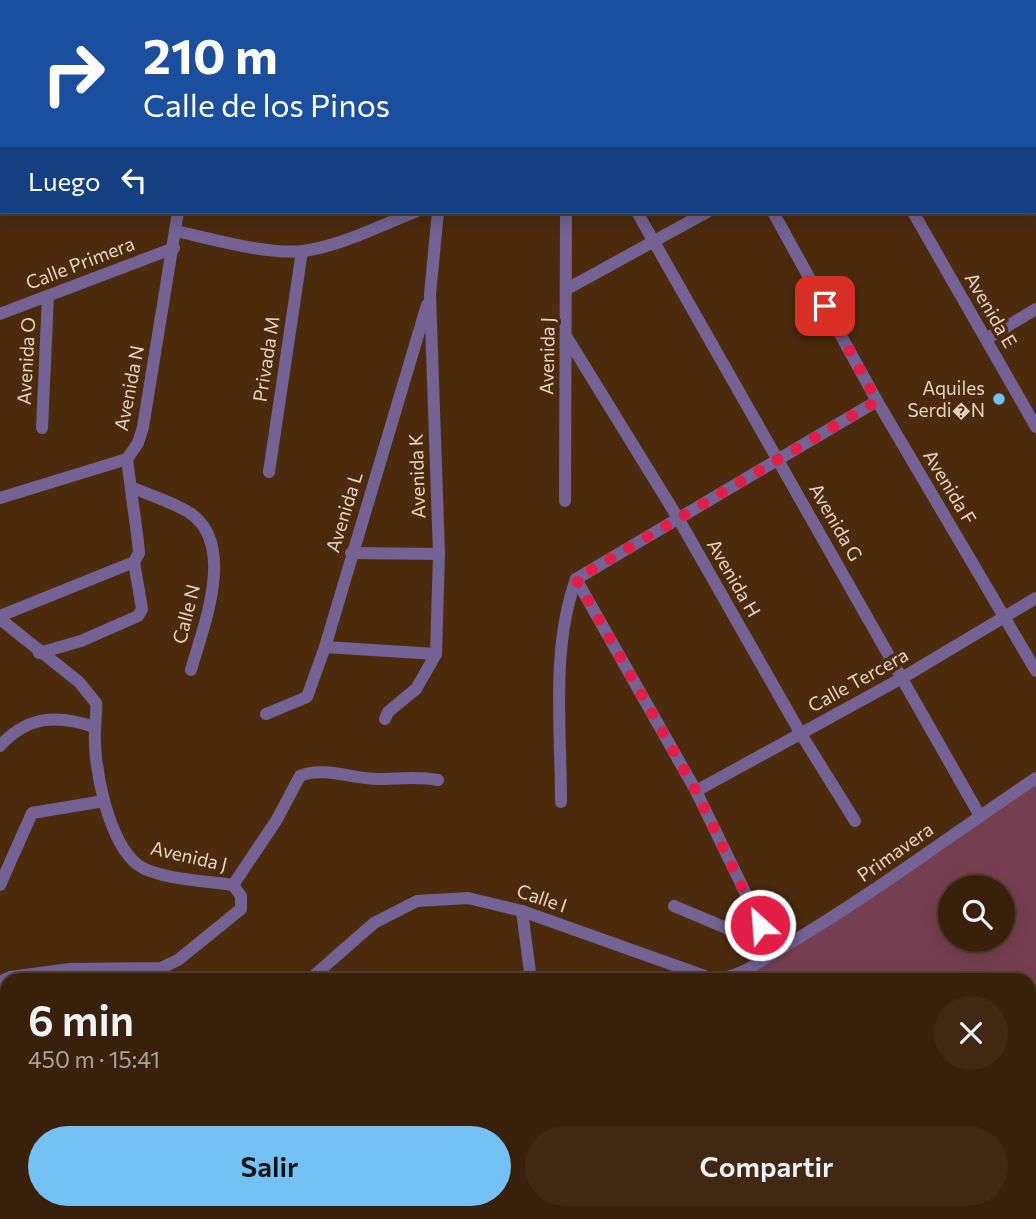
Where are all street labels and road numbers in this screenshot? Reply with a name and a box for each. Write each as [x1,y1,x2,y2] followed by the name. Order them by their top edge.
[22,231,137,294] street label: Calle Primera
[961,268,1022,352] street label: Avenida E
[247,314,284,404] street label: Privada M
[12,317,39,405] street label: Avenida O
[534,317,559,395] street label: Avenida J
[109,343,148,433] street label: Avenida N
[404,433,429,519] street label: Avenida K
[919,445,982,528] street label: Avenida F
[320,469,367,555] street label: Avenida L
[805,479,868,565] street label: Avenida G
[703,535,766,621] street label: Avenida H
[167,582,204,646] street label: Calle N
[804,643,912,717] street label: Calle Tercera
[852,817,937,886] street label: Primavera
[149,836,230,875] street label: Avenida J
[514,878,570,917] street label: Calle I

